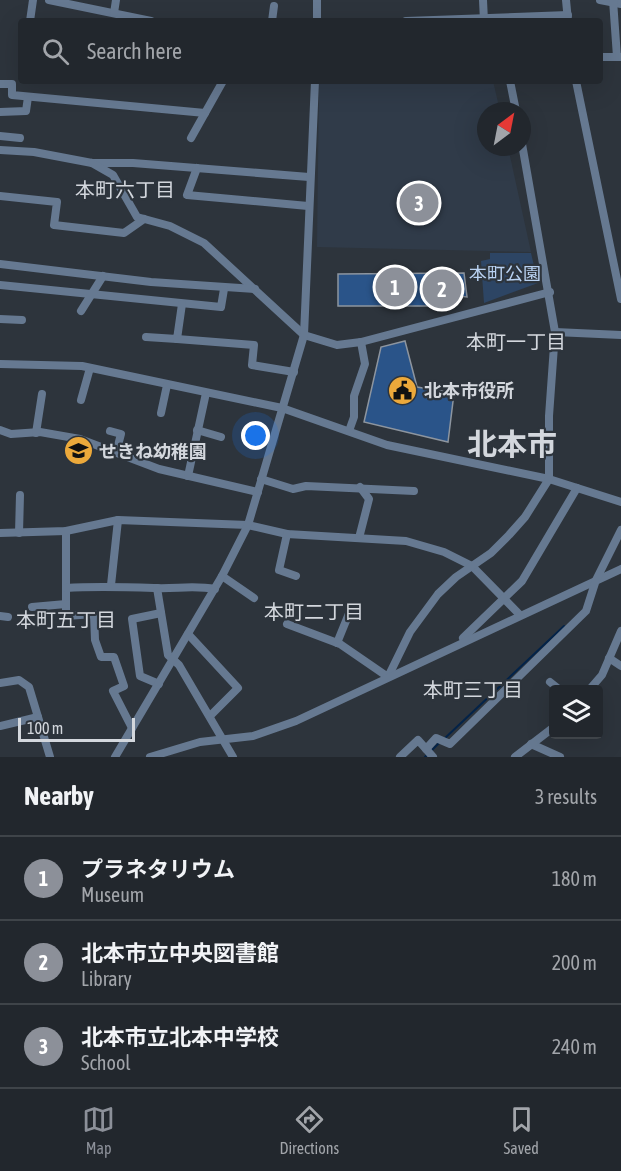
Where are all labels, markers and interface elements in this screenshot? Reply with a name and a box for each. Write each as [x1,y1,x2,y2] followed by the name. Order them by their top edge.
[18,18,603,84] search box
[39,35,72,68] icon: search
[87,38,182,64] text: Search here
[477,102,531,156] north arrow
[75,178,175,201] district label: 本町六丁目
[400,180,438,226] pin: 3
[469,263,541,284] park label: 本町公園
[376,264,414,310] pin: 1
[422,266,462,312] pin: 2
[466,330,566,353] district label: 本町一丁目
[387,374,419,406] public building icon: 北本市役所
[424,380,514,401] place label: 北本市役所
[241,421,270,450] your location
[467,427,557,461] district label: 北本市
[62,435,94,467] school or university icon: せきね幼稚園
[99,441,207,462] place label: せきね幼稚園
[264,600,364,623] district label: 本町二丁目
[16,608,116,631] district label: 本町五丁目
[423,678,523,701] district label: 本町三丁目
[549,685,603,739] map controls
[549,685,603,739] button: layers
[18,715,135,742] scale bar
[27,719,63,737] text: 100 m
[24,781,94,811] text: Nearby
[535,785,597,808] text: 3 results
[81,856,235,882] text: プラネタリウム
[39,867,48,890] text: 1
[552,867,597,890] text: 180 m
[81,883,144,906] text: Museum
[81,940,279,966] text: 北本市立中央図書館
[39,951,48,974] text: 2
[552,951,597,974] text: 200 m
[81,967,132,990] text: Library
[81,1024,279,1050] text: 北本市立北本中学校
[39,1035,48,1058] text: 3
[552,1035,597,1058] text: 240 m
[81,1051,131,1074] text: School
[82,1103,115,1157] tab: Map
[279,1103,339,1157] tab: Directions
[503,1103,539,1157] tab: Saved

